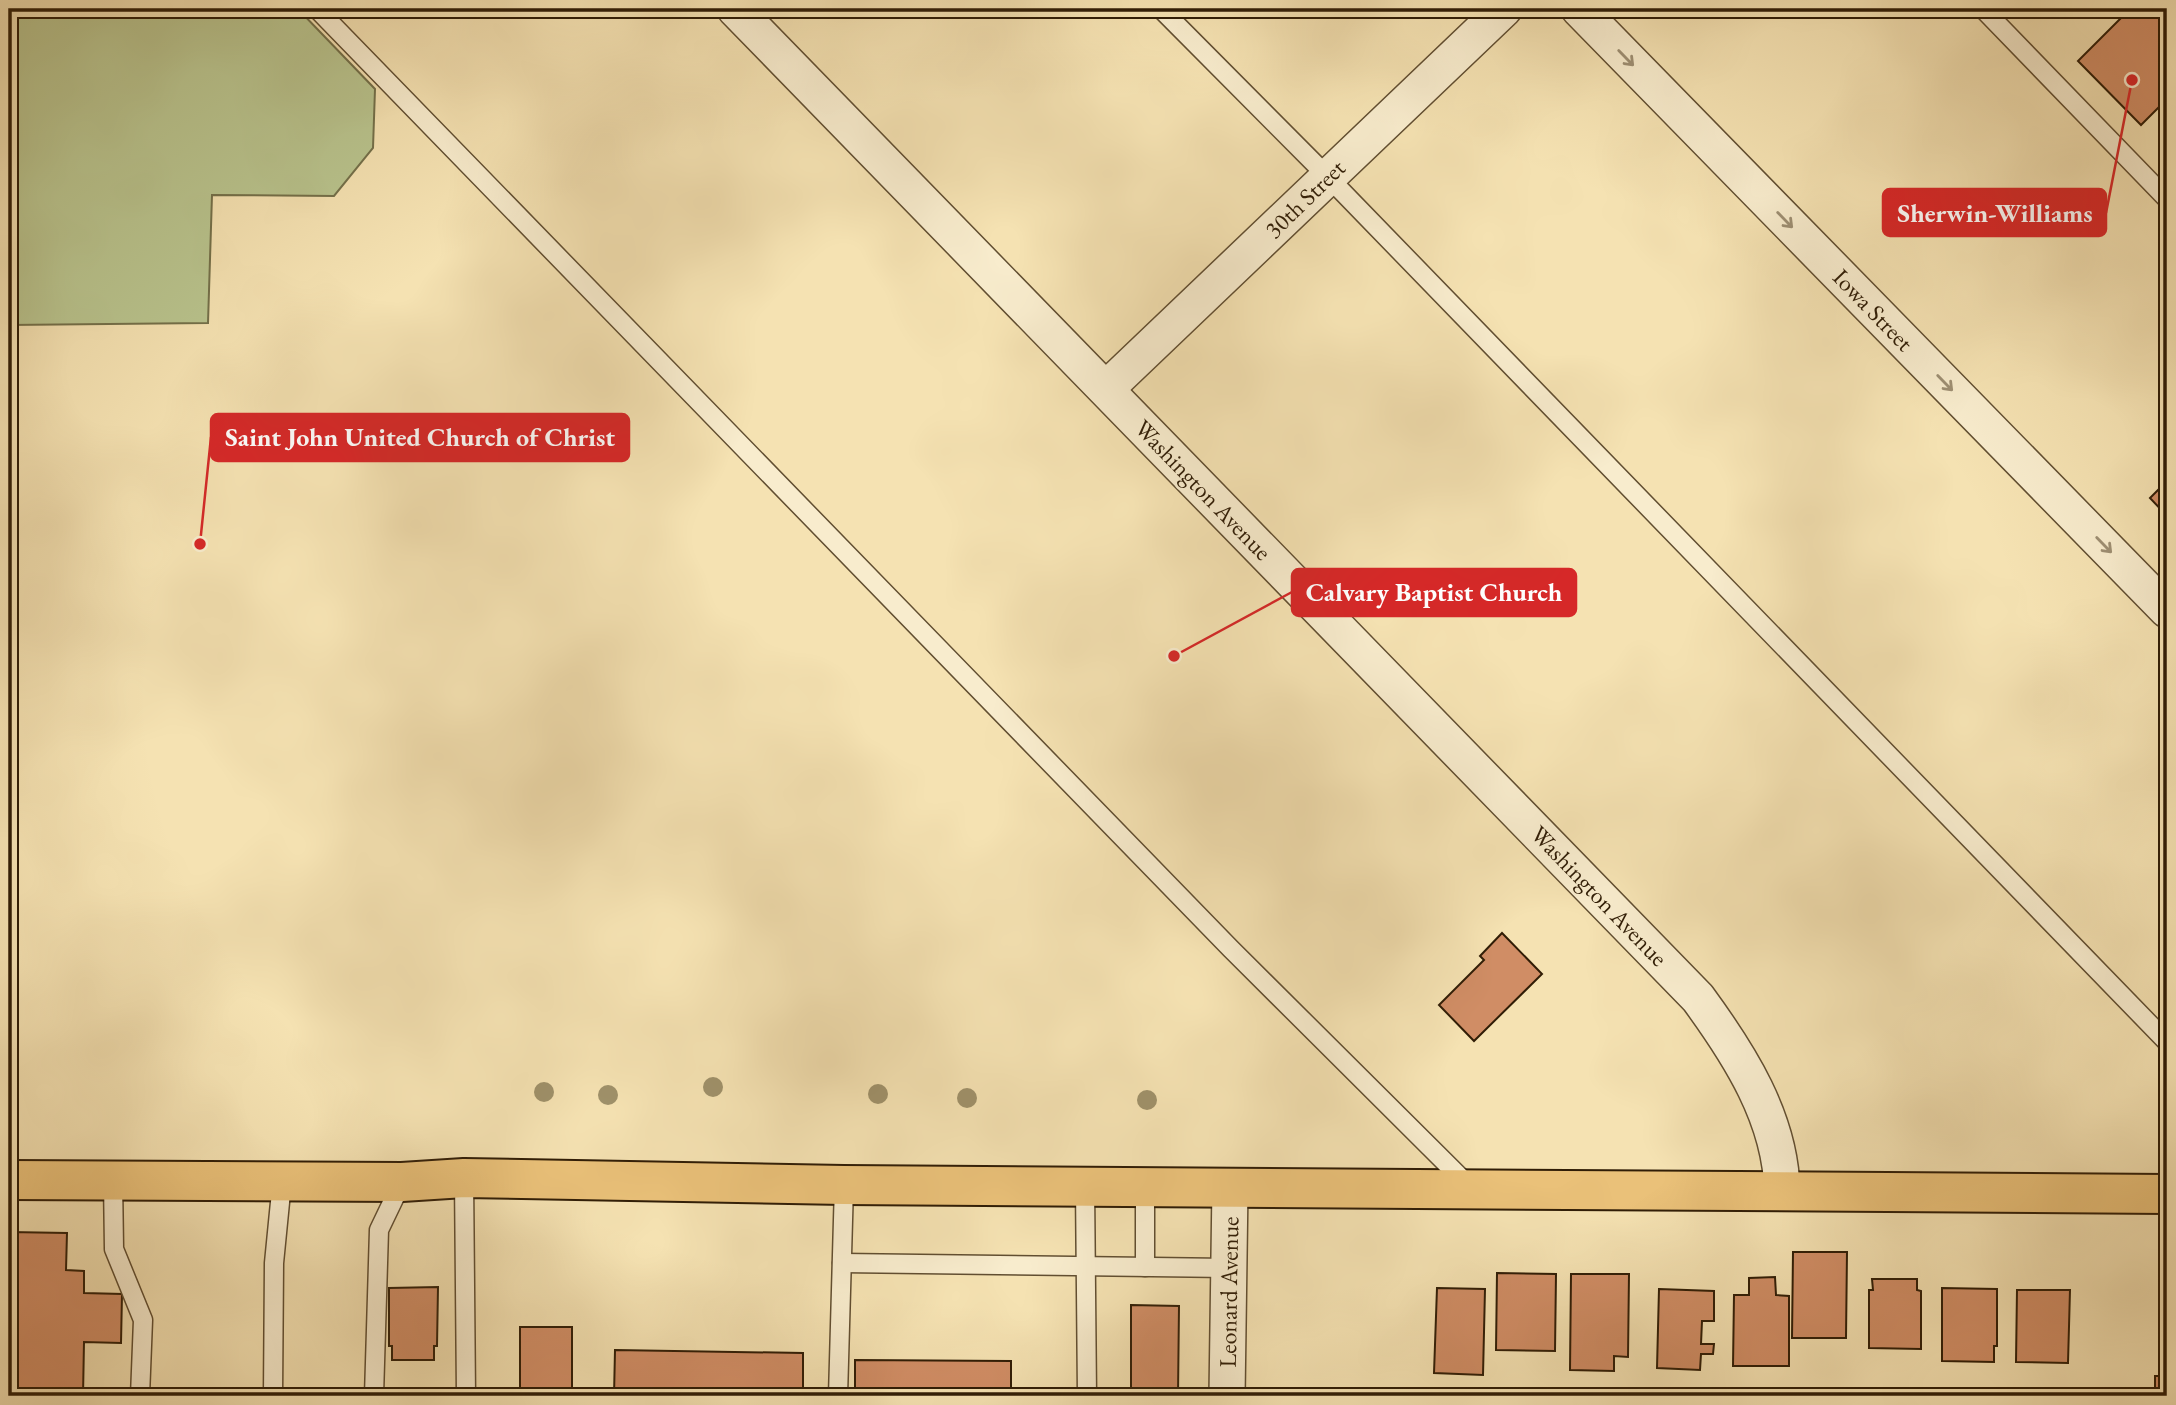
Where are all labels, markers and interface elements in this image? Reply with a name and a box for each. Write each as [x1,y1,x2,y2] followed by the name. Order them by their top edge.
[1618,49,1635,66] one-way arrow
[1258,152,1352,245] street label: 30th Street
[1883,189,2106,236] callout: Sherwin-Williams
[1897,196,2093,230] text: Sherwin-Williams
[1777,211,1794,228] one-way arrow
[1826,262,1921,358] street label: Iowa Street
[1936,374,1953,391] one-way arrow
[1128,413,1278,567] street label: Washington Avenue
[211,414,629,461] callout: Saint John United Church of Christ
[225,420,615,454] text: Saint John United Church of Christ
[2095,537,2112,554] one-way arrow
[1292,569,1576,616] callout: Calvary Baptist Church
[1306,575,1563,609] text: Calvary Baptist Church
[1524,819,1674,973] street label: Washington Avenue
[1212,1216,1245,1368] street label: Leonard Avenue

